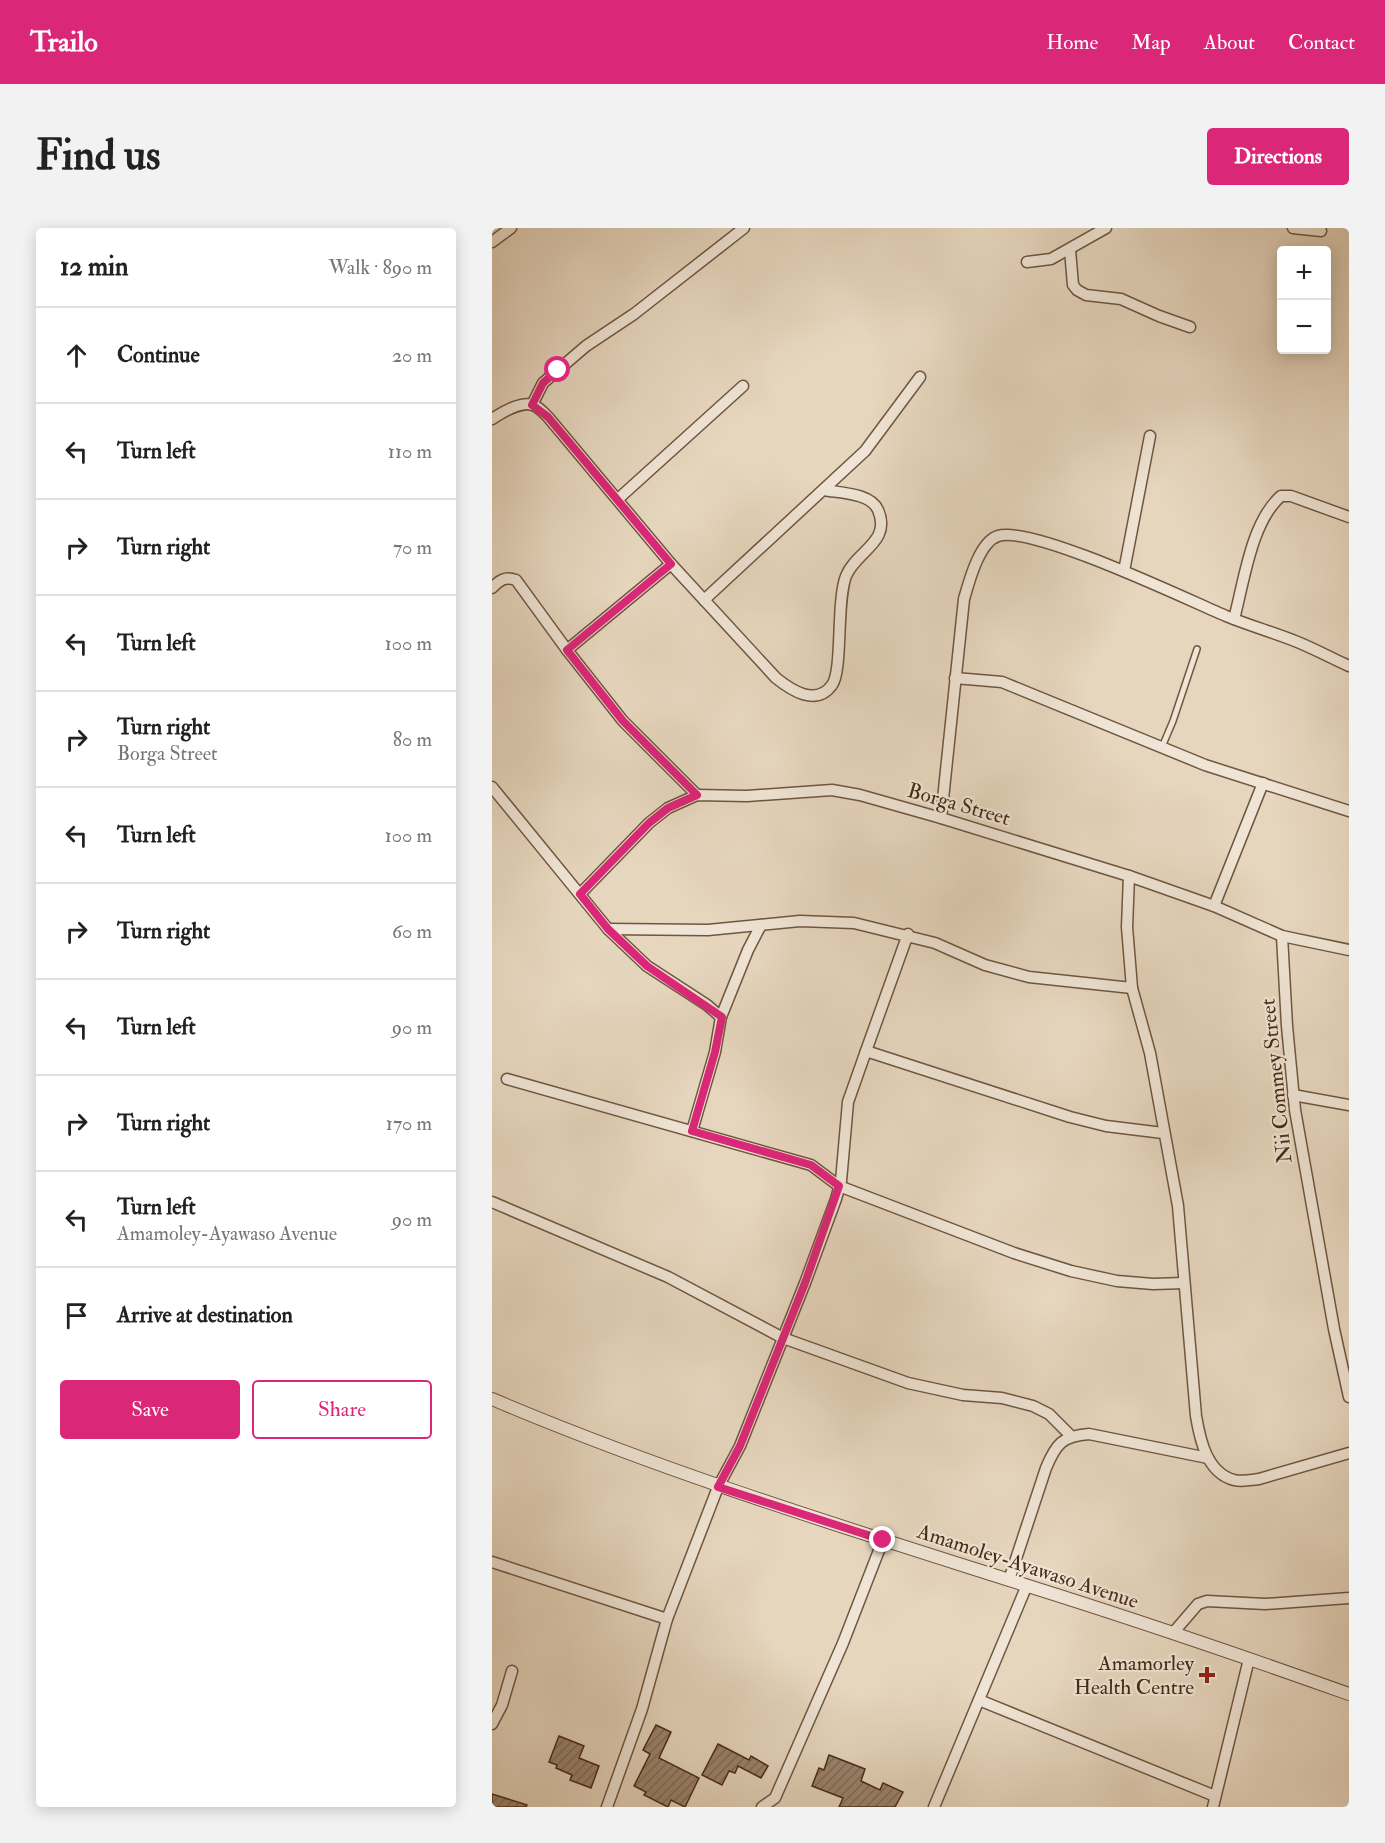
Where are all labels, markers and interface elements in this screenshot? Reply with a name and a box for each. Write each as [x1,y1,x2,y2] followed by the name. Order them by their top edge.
[30,25,98,60] text: Trailo
[1046,29,1098,56] text: Home
[1131,29,1171,56] text: Map
[1204,29,1255,56] text: About
[1288,29,1355,56] text: Contact
[1207,128,1349,185] button: Directions
[36,130,160,182] text: Find us
[1277,246,1331,354] map controls
[1277,246,1331,300] button: +
[60,251,128,283] text: 12 min
[329,255,432,280] text: Walk · 890 m
[1277,300,1331,354] button: −
[60,339,93,372] icon: ahead
[117,341,200,369] text: Continue
[392,343,432,368] text: 20 m
[544,356,570,382] route start
[60,435,93,468] icon: left
[117,437,196,465] text: Turn left
[388,439,432,464] text: 110 m
[60,531,93,564] icon: right
[117,533,210,561] text: Turn right
[393,535,432,560] text: 70 m
[60,627,93,660] icon: left
[117,629,196,657] text: Turn left
[385,631,432,656] text: 100 m
[117,713,210,741] text: Turn right
[60,723,93,756] icon: right
[393,727,432,752] text: 80 m
[117,741,218,766] text: Borga Street
[904,777,1014,832] street label: Borga Street
[60,819,93,852] icon: left
[117,821,196,849] text: Turn left
[385,823,432,848] text: 100 m
[60,915,93,948] icon: right
[117,917,210,945] text: Turn right
[392,919,432,944] text: 60 m
[1254,997,1299,1165] street label: Nii Commey Street
[60,1011,93,1044] icon: left
[117,1013,196,1041] text: Turn left
[392,1015,432,1040] text: 90 m
[60,1107,93,1140] icon: right
[117,1109,210,1137] text: Turn right
[386,1111,432,1136] text: 170 m
[117,1193,196,1221] text: Turn left
[60,1203,93,1236] icon: left
[392,1207,432,1232] text: 90 m
[117,1221,337,1246] text: Amamoley-Ayawaso Avenue
[60,1299,93,1332] icon: arrive
[117,1301,293,1329] text: Arrive at destination
[60,1380,240,1439] button: Save
[252,1380,432,1439] button: Share
[913,1518,1142,1615] street label: Amamoley-Ayawaso Avenue
[869,1526,895,1552] route end
[1074,1650,1195,1701] place label: Amamorley Health Centre
[1198,1666,1216,1684] marker: Amamorley Health Centre

